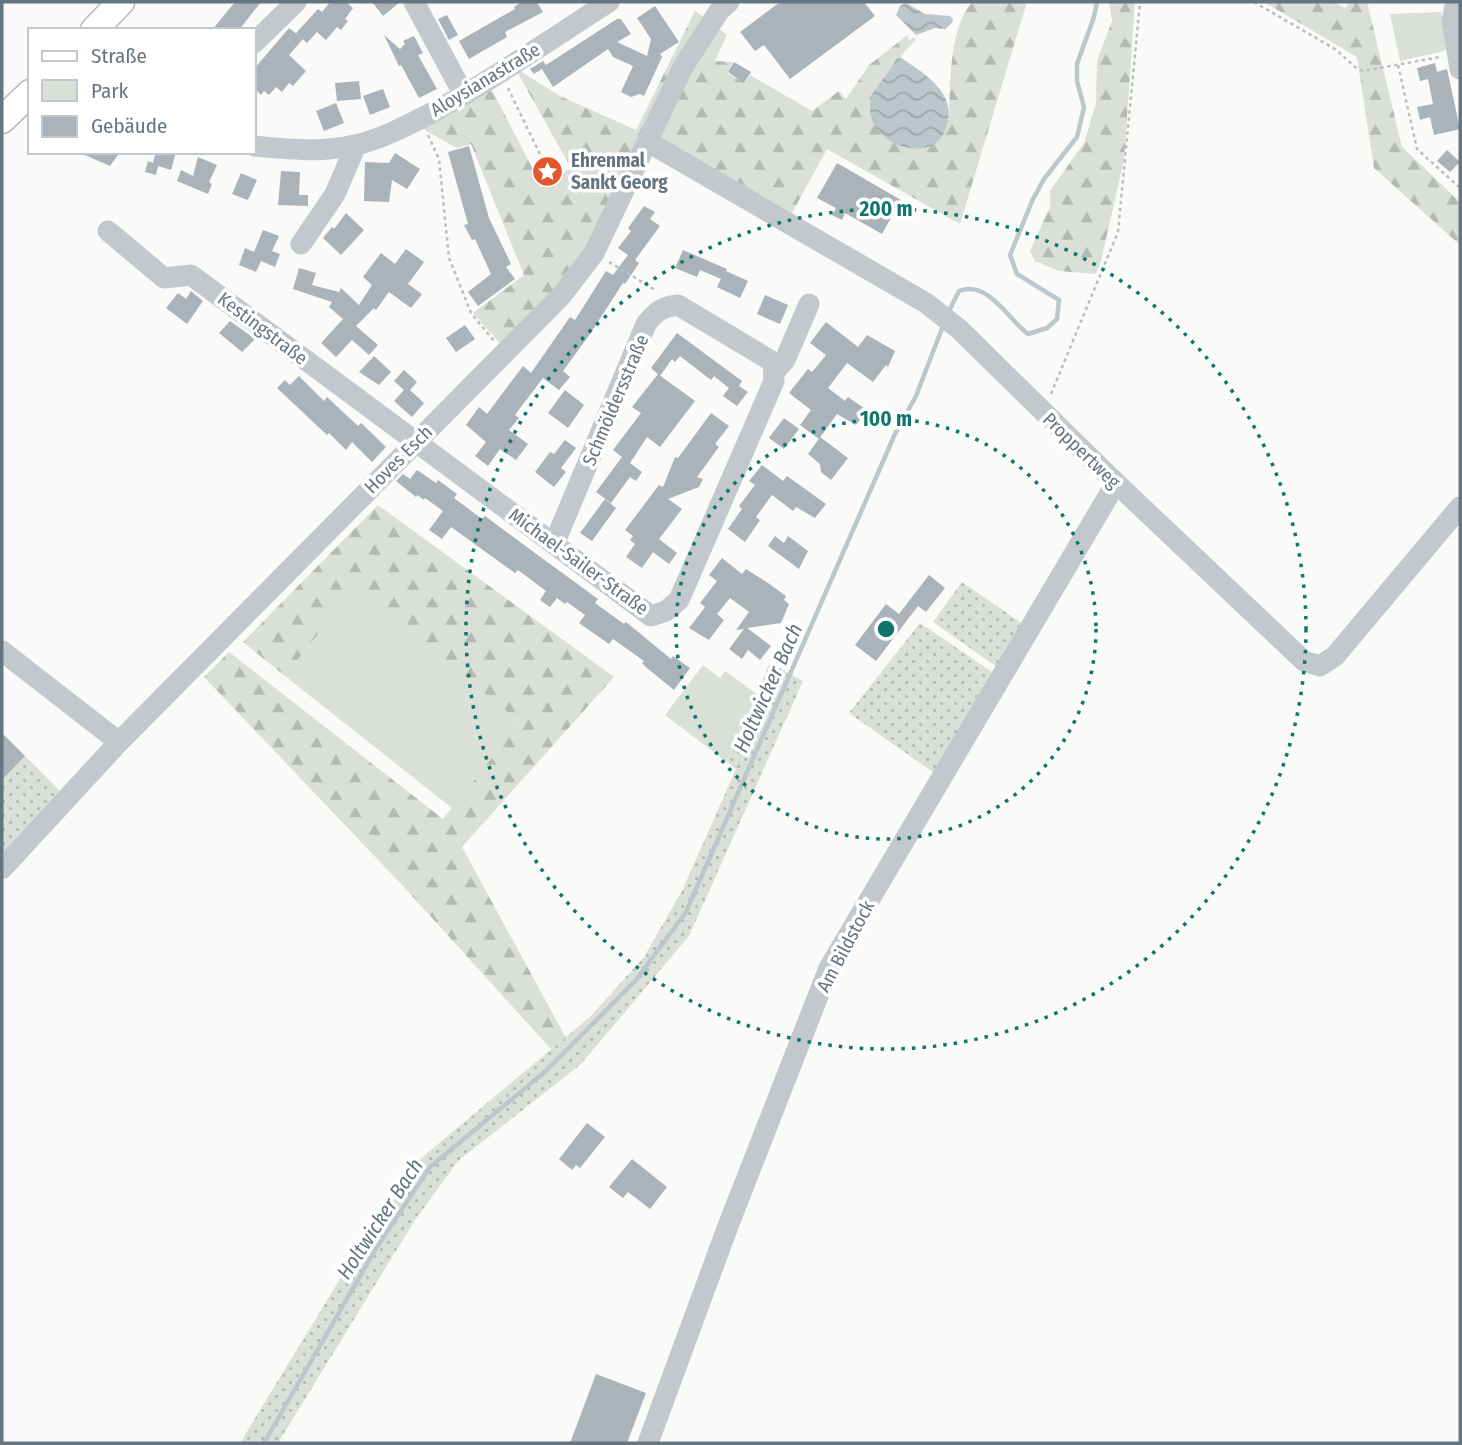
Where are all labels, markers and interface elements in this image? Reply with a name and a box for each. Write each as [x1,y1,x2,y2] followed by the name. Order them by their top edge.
[28,28,256,154] legend
[426,38,544,121] street label: Aloysianastraße
[91,43,147,69] text: Straße
[91,78,129,104] text: Park
[91,113,167,139] text: Gebäude
[571,149,668,194] place label: Ehrenmal Sankt Georg
[531,154,565,188] place icon: Ehrenmal Sankt Georg
[858,196,913,222] text: 200 m
[213,287,312,370] street label: Kestingstraße
[577,331,653,469] street label: Schmöldersstraße
[860,406,912,432] text: 100 m
[1038,408,1125,493] street label: Proppertweg
[360,421,437,498] street label: Hoves Esch
[504,503,653,620] street label: Michael-Sailer-Straße
[874,617,898,641] centre of rings
[728,619,808,757] water label: Holtwicker Bach
[812,896,879,996] street label: Am Bildstock
[331,1154,429,1284] water label: Holtwicker Bach

